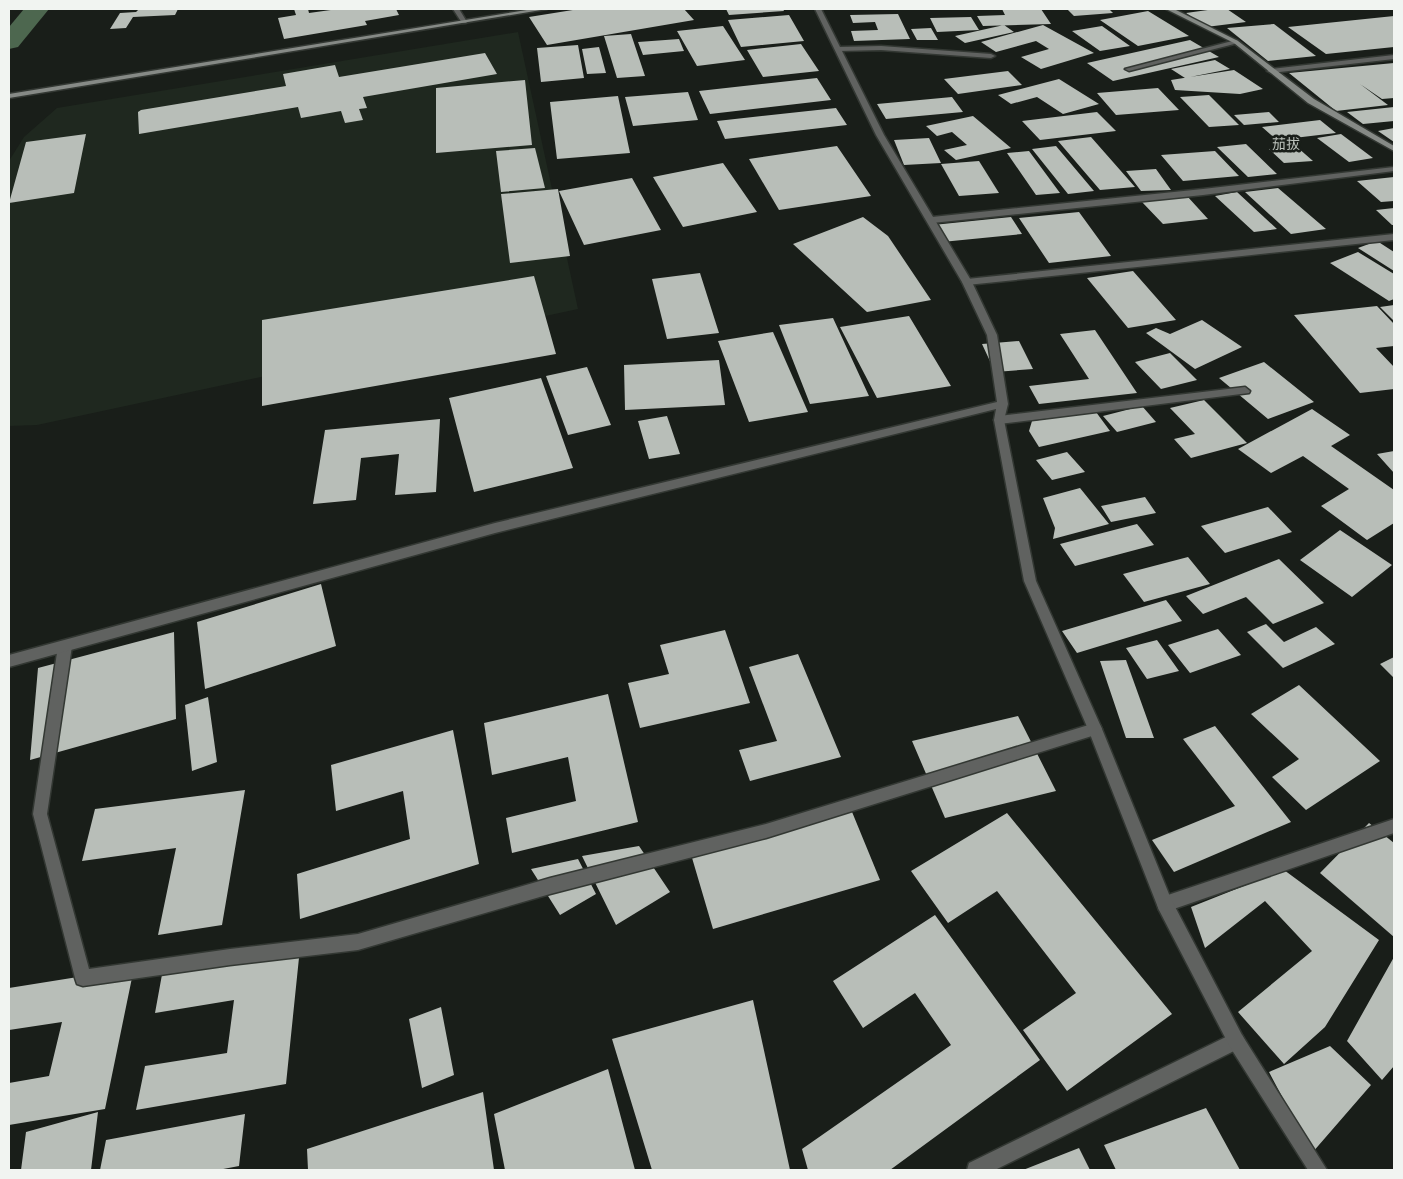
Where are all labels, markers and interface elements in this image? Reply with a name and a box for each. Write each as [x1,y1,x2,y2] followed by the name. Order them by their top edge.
[1272,134,1300,153] district label: 茄拔

